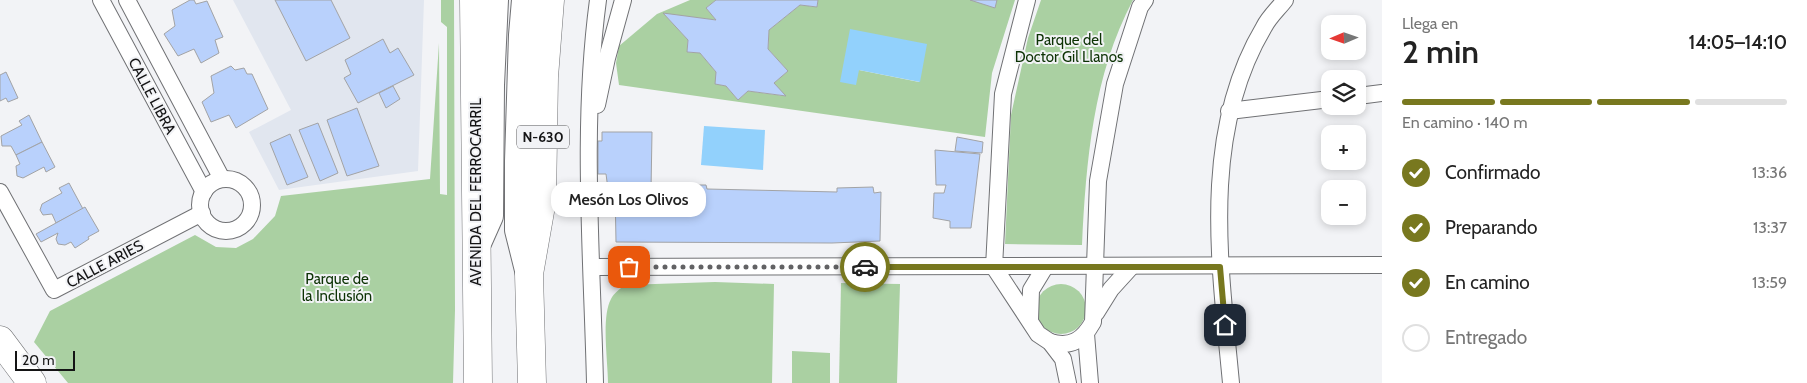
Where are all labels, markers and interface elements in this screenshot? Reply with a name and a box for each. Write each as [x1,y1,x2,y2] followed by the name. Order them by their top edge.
[1402,14,1458,33] text: Llega en
[1321,15,1366,60] north arrow
[1321,15,1366,225] map controls
[1015,31,1123,66] park label: Parque del Doctor Gil Llanos
[1688,31,1787,54] text: 14:05–14:10
[1402,32,1479,71] text: 2 min
[124,55,180,138] street label: CALLE LIBRA
[1321,70,1366,115] button: layers
[467,98,485,286] street label: AVENIDA DEL FERROCARRIL
[1402,113,1528,132] text: En camino · 140 m
[517,125,569,148] road number: N-630
[1321,125,1366,170] button: +
[1402,159,1430,187] icon: check
[1445,161,1541,184] text: Confirmado
[1752,163,1787,182] text: 13:36
[1321,180,1366,225] button: −
[552,182,706,217] callout: Mesón Los Olivos
[569,190,688,209] text: Mesón Los Olivos
[1402,214,1430,242] icon: check
[1445,216,1538,239] text: Preparando
[1753,218,1787,237] text: 13:37
[64,236,147,292] street label: CALLE ARIES
[840,242,890,292] courier
[608,246,650,288] pin
[615,253,643,281] icon: bag
[851,253,879,281] icon: car
[1402,269,1430,297] icon: check
[302,270,372,305] park label: Parque de la Inclusión
[1445,271,1530,294] text: En camino
[1752,273,1787,292] text: 13:59
[1204,304,1246,346] pin
[1211,311,1239,339] icon: home
[1445,326,1527,349] text: Entregado
[15,348,75,371] scale bar
[22,351,55,369] text: 20 m

